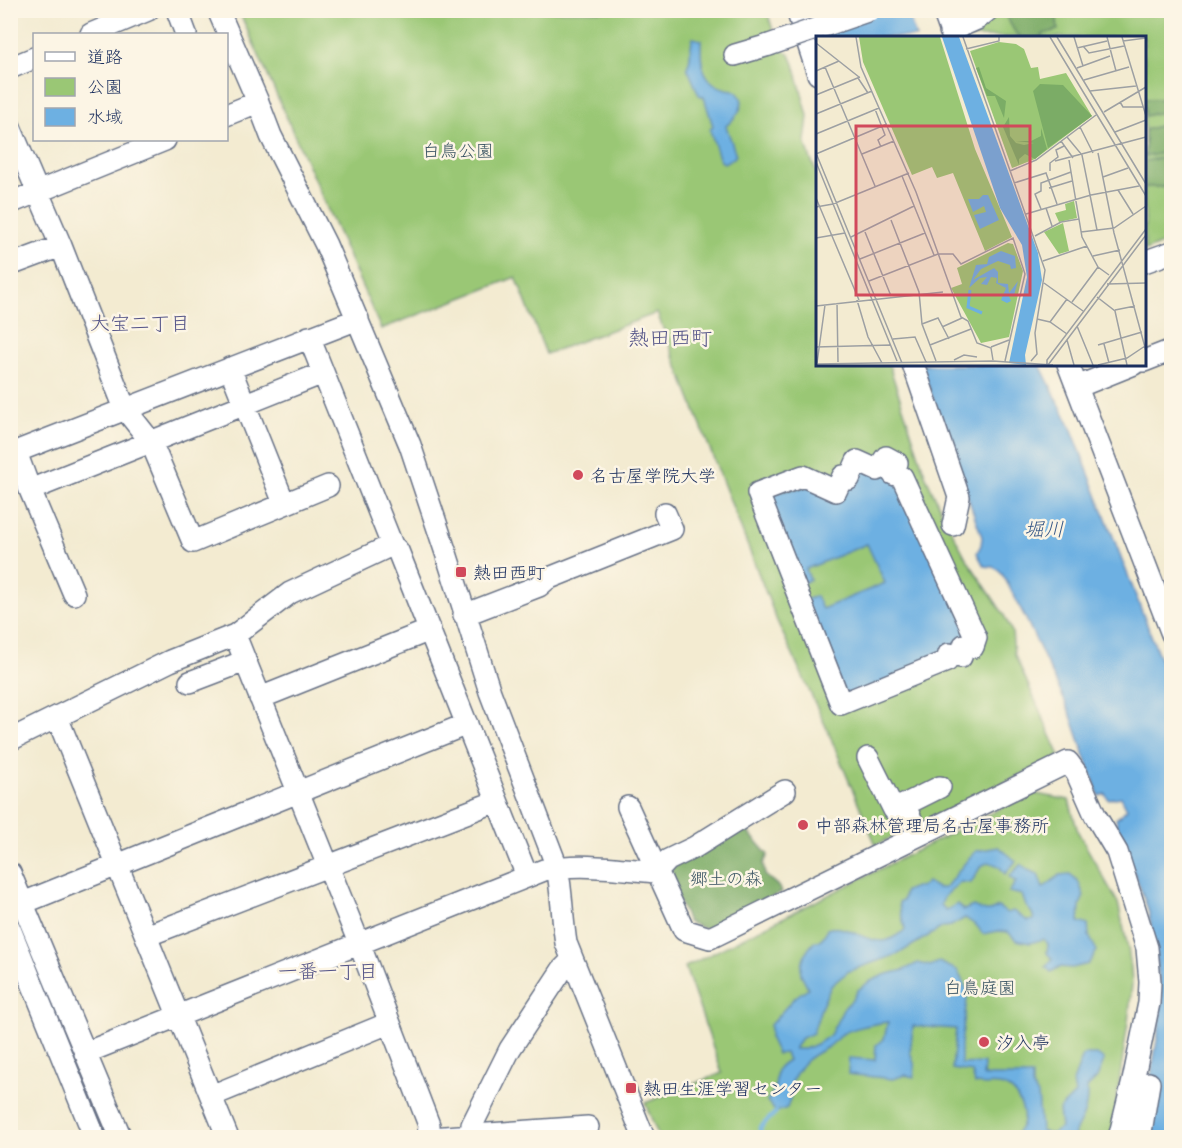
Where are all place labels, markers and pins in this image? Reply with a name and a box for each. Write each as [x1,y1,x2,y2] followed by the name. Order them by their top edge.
[590,463,716,487] place label: 名古屋学院大学
[571,468,585,482] marker: 名古屋学院大学
[473,560,545,584] place label: 熱田西町
[454,565,468,579] marker: 熱田西町
[815,813,1049,837] place label: 中部森林管理局名古屋事務所
[796,818,810,832] marker: 中部森林管理局名古屋事務所
[996,1030,1050,1054] place label: 汐入亭
[977,1035,991,1049] marker: 汐入亭
[643,1076,822,1100] place label: 熱田生涯学習センター
[624,1081,638,1095] marker: 熱田生涯学習センター

